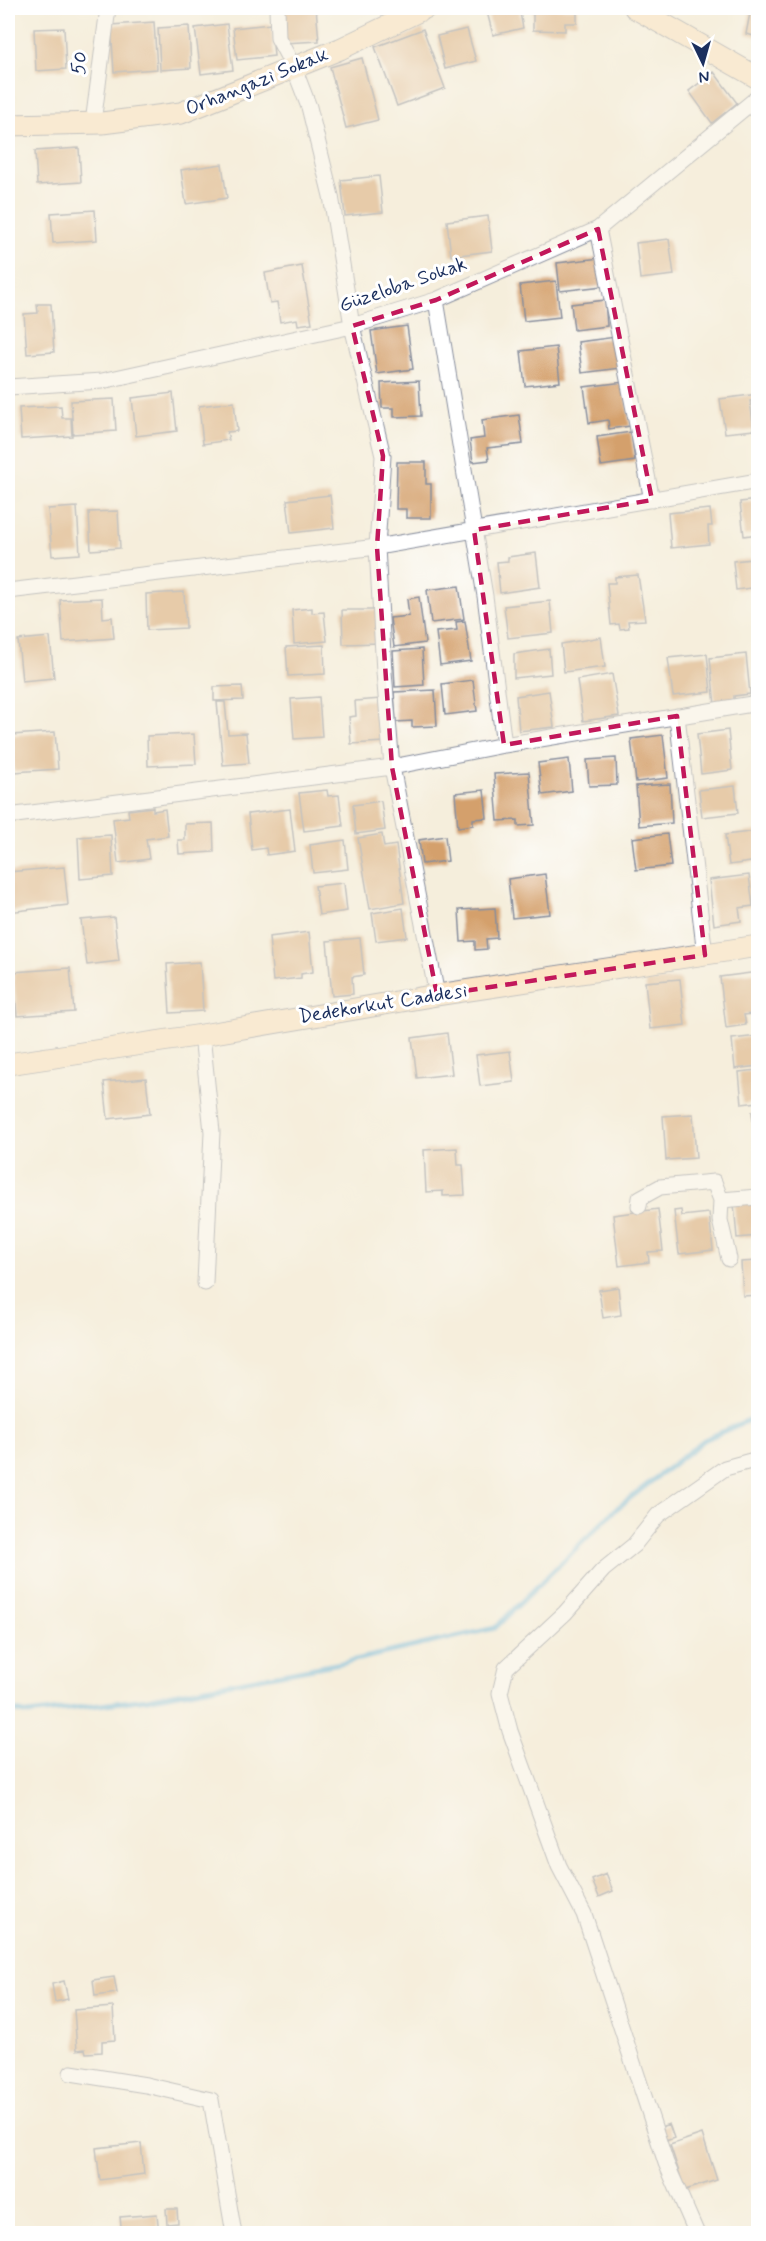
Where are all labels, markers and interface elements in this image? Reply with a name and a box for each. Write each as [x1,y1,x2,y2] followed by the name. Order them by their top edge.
[673,33,733,93] north arrow
[182,41,332,123] street label: Orhangazi Sokak
[65,50,95,76] street label: 50
[698,66,710,87] text: N
[336,251,470,319] street label: Güzeloba Sokak
[297,977,469,1031] street label: Dedekorkut Caddesi

